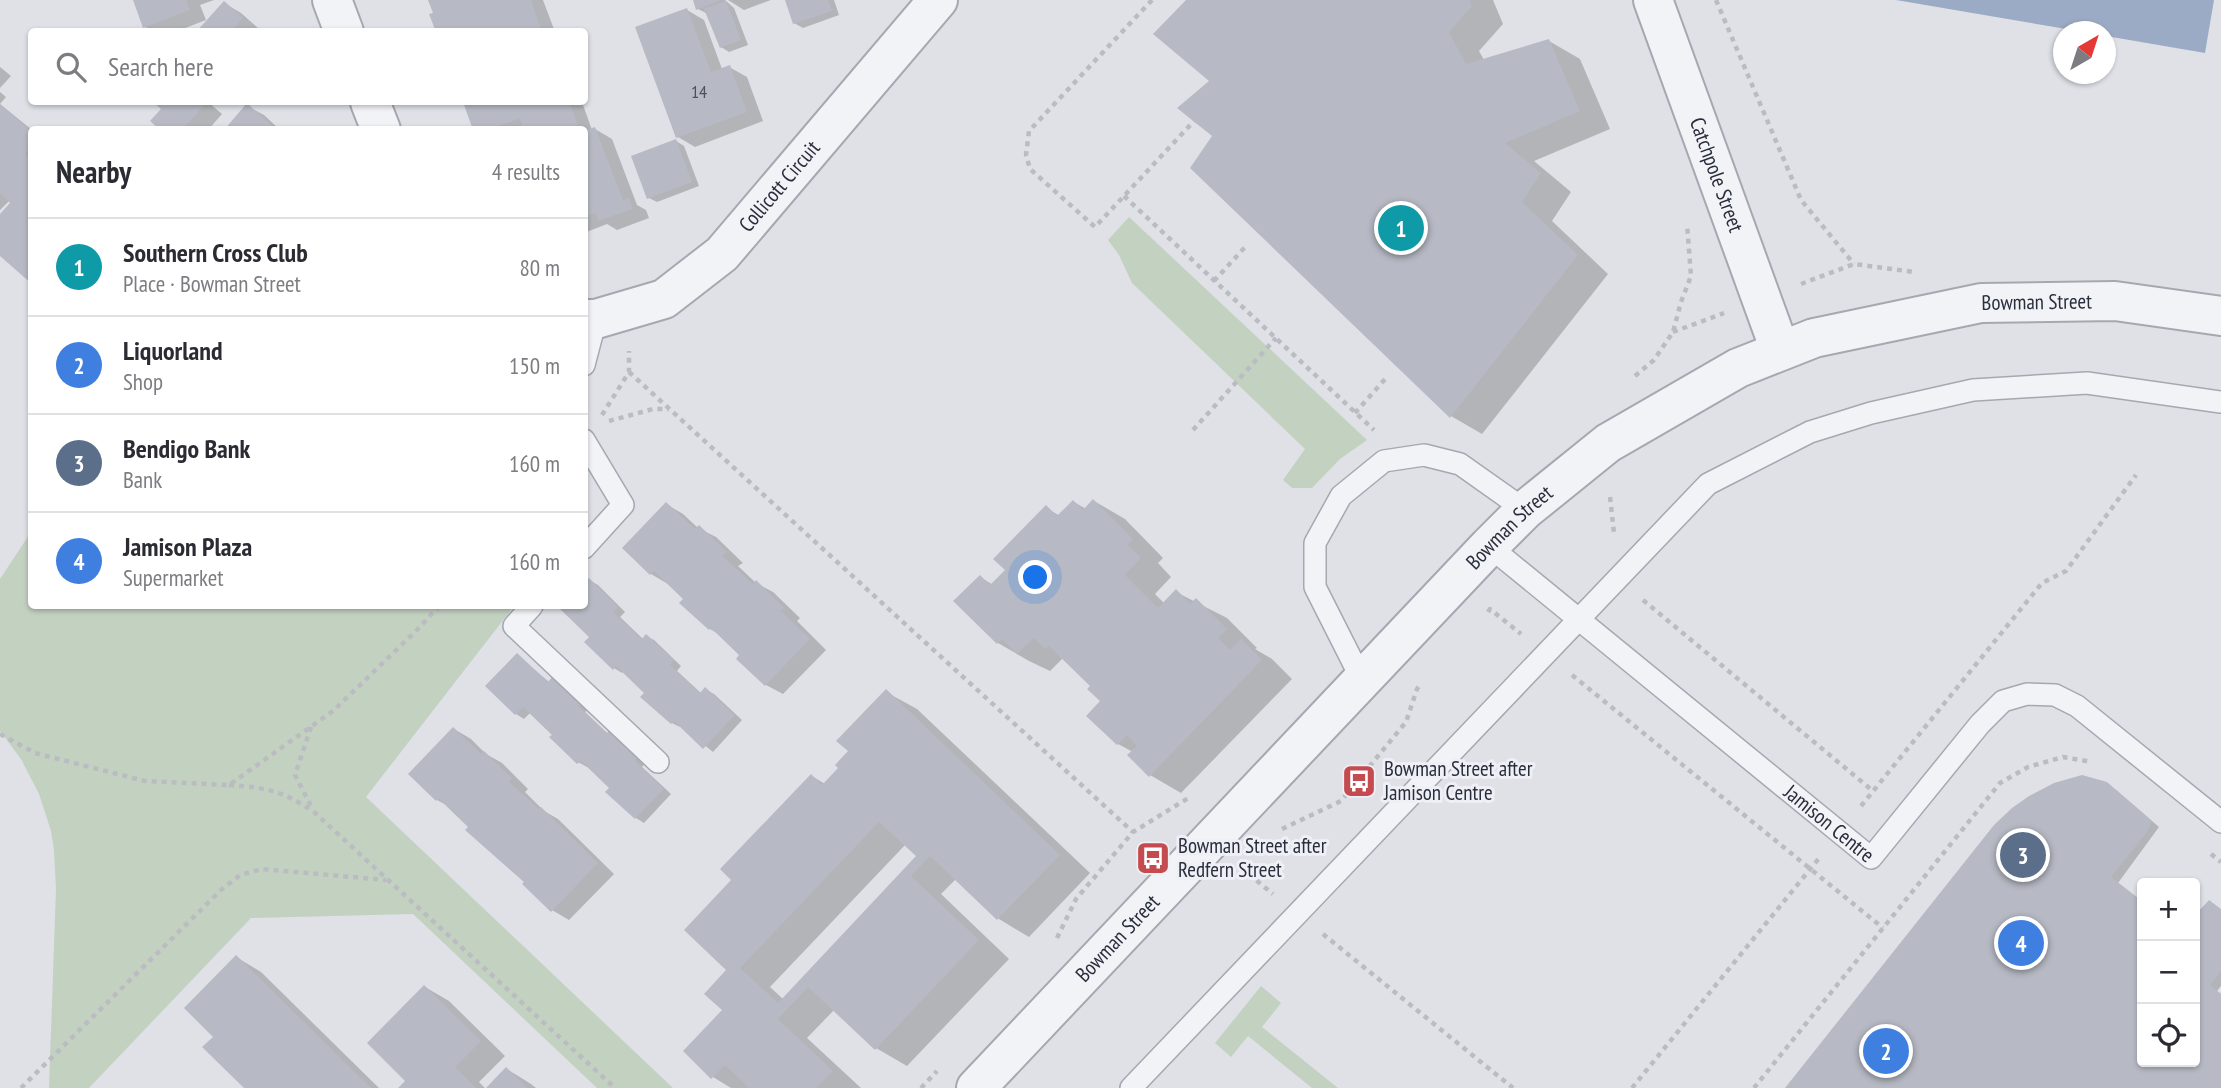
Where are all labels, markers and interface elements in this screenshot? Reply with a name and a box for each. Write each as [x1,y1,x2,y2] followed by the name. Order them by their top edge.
[2053,21,2116,84] north arrow
[28,28,588,105] search box
[52,48,90,86] icon: search
[108,50,214,83] text: Search here
[691,80,707,103] house number: 14
[1684,114,1750,236] street label: Catchpole Street
[733,135,826,237] street label: Collicott Circuit
[56,152,131,191] text: Nearby
[492,157,560,186] text: 4 results
[1378,202,1424,254] pin: 1
[123,236,308,269] text: Southern Cross Club
[74,253,85,282] text: 1
[519,253,560,282] text: 80 m
[123,269,301,298] text: Place · Bowman Street
[1981,287,2092,316] street label: Bowman Street
[123,334,222,367] text: Liquorland
[74,351,85,380] text: 2
[509,351,560,380] text: 150 m
[123,367,163,396] text: Shop
[123,432,250,465] text: Bendigo Bank
[74,449,85,478] text: 3
[509,449,560,478] text: 160 m
[123,465,162,494] text: Bank
[1460,479,1558,575] street label: Bowman Street
[123,530,252,563] text: Jamison Plaza
[74,547,85,576] text: 4
[509,547,560,576] text: 160 m
[1018,560,1052,594] your location
[123,563,224,592] text: Supermarket
[1383,755,1533,806] place label: Bowman Street after Jamison Centre
[1340,762,1378,800] bus stop icon: Bowman Street after Jamison Centre
[1778,778,1880,868] street label: Jamison Centre
[2000,829,2046,881] pin: 3
[1178,832,1327,883] place label: Bowman Street after Redfern Street
[1134,839,1172,877] bus stop icon: Bowman Street after Redfern Street
[2137,878,2200,1067] map controls
[2137,878,2200,941] button: +
[1069,888,1165,987] street label: Bowman Street
[1998,917,2044,969] pin: 4
[2137,941,2200,1004] button: −
[2137,1004,2200,1067] button: locate
[1863,1025,1909,1077] pin: 2

